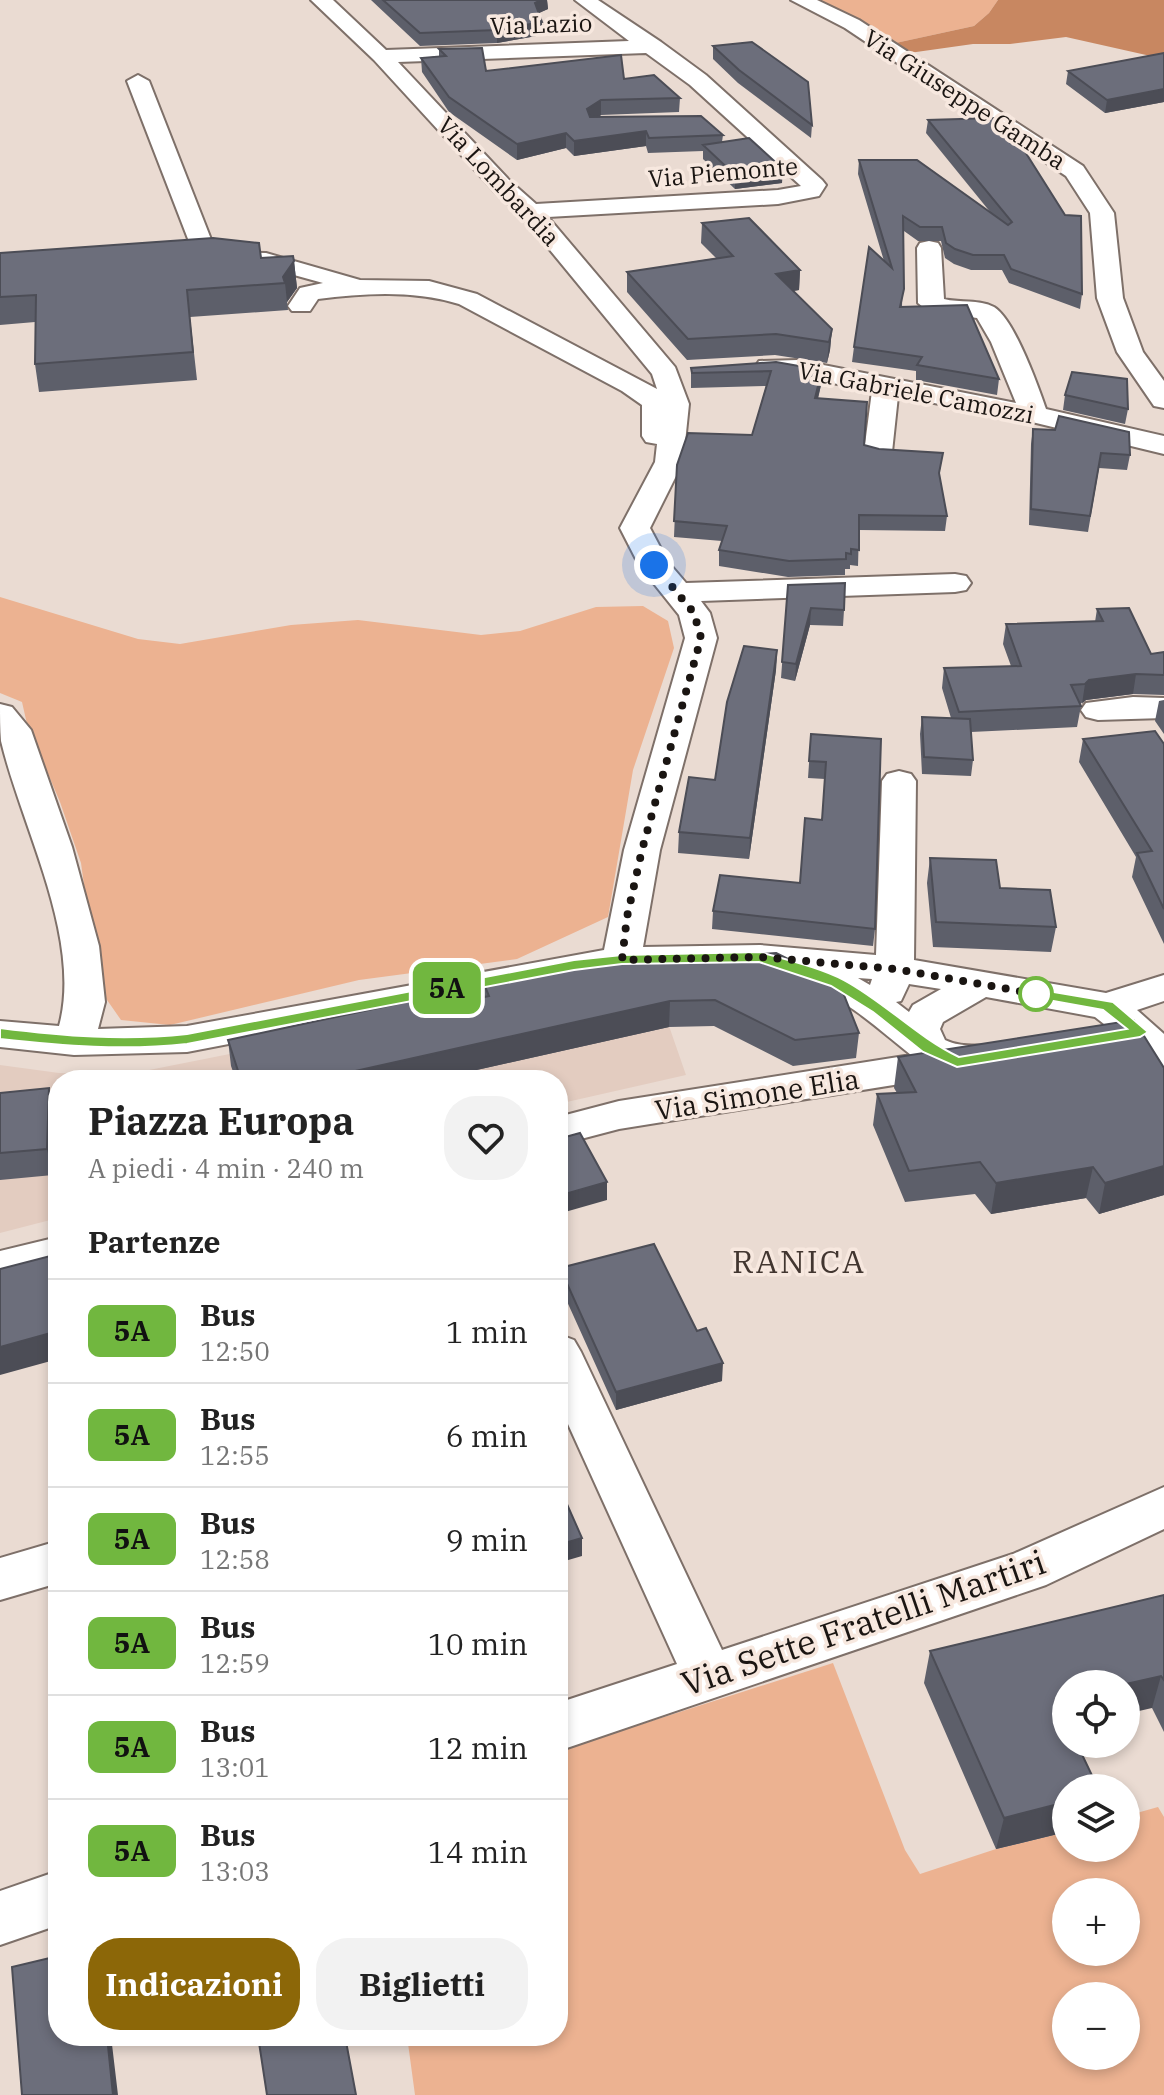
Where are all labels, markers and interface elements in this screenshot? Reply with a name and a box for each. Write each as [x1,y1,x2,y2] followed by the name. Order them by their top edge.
[489,6,593,42] street label: Via Lazio
[858,22,1072,176] street label: Via Giuseppe Gamba
[431,109,567,253] street label: Via Lombardia
[647,150,799,194] street label: Via Piemonte
[795,353,1037,431] street label: Via Gabriele Camozzi
[634,545,674,585] your location
[411,962,483,1014] line badge: 5A
[429,969,465,1006] text: 5A
[1019,977,1053,1011] unlabelled marker
[652,1060,862,1128] street label: Via Simone Elia
[88,1096,354,1145] text: Piazza Europa
[444,1096,528,1180] button: heart
[88,1151,364,1185] text: A piedi · 4 min · 240 m
[88,1222,220,1261] text: Partenze
[732,1240,866,1282] district label: RANICA
[200,1295,255,1334] text: Bus
[114,1312,150,1349] text: 5A
[446,1312,528,1351] text: 1 min
[200,1334,270,1368] text: 12:50
[200,1399,255,1438] text: Bus
[114,1416,150,1453] text: 5A
[446,1416,528,1455] text: 6 min
[200,1438,270,1472] text: 12:55
[200,1503,255,1542] text: Bus
[114,1520,150,1557] text: 5A
[446,1520,528,1559] text: 9 min
[675,1539,1051,1705] street label: Via Sette Fratelli Martiri
[200,1542,270,1576] text: 12:58
[200,1607,255,1646] text: Bus
[114,1624,150,1661] text: 5A
[428,1624,528,1663] text: 10 min
[200,1646,270,1680] text: 12:59
[1052,1670,1140,2070] map controls
[1052,1670,1140,1758] button: locate
[200,1711,255,1750] text: Bus
[114,1728,150,1765] text: 5A
[428,1728,528,1767] text: 12 min
[200,1750,270,1784] text: 13:01
[1052,1774,1140,1862] button: layers
[200,1815,255,1854] text: Bus
[114,1832,150,1869] text: 5A
[428,1832,528,1871] text: 14 min
[200,1854,270,1888] text: 13:03
[1052,1878,1140,1966] button: +
[88,1938,300,2030] button: Indicazioni
[316,1938,528,2030] button: Biglietti
[1052,1982,1140,2070] button: −

